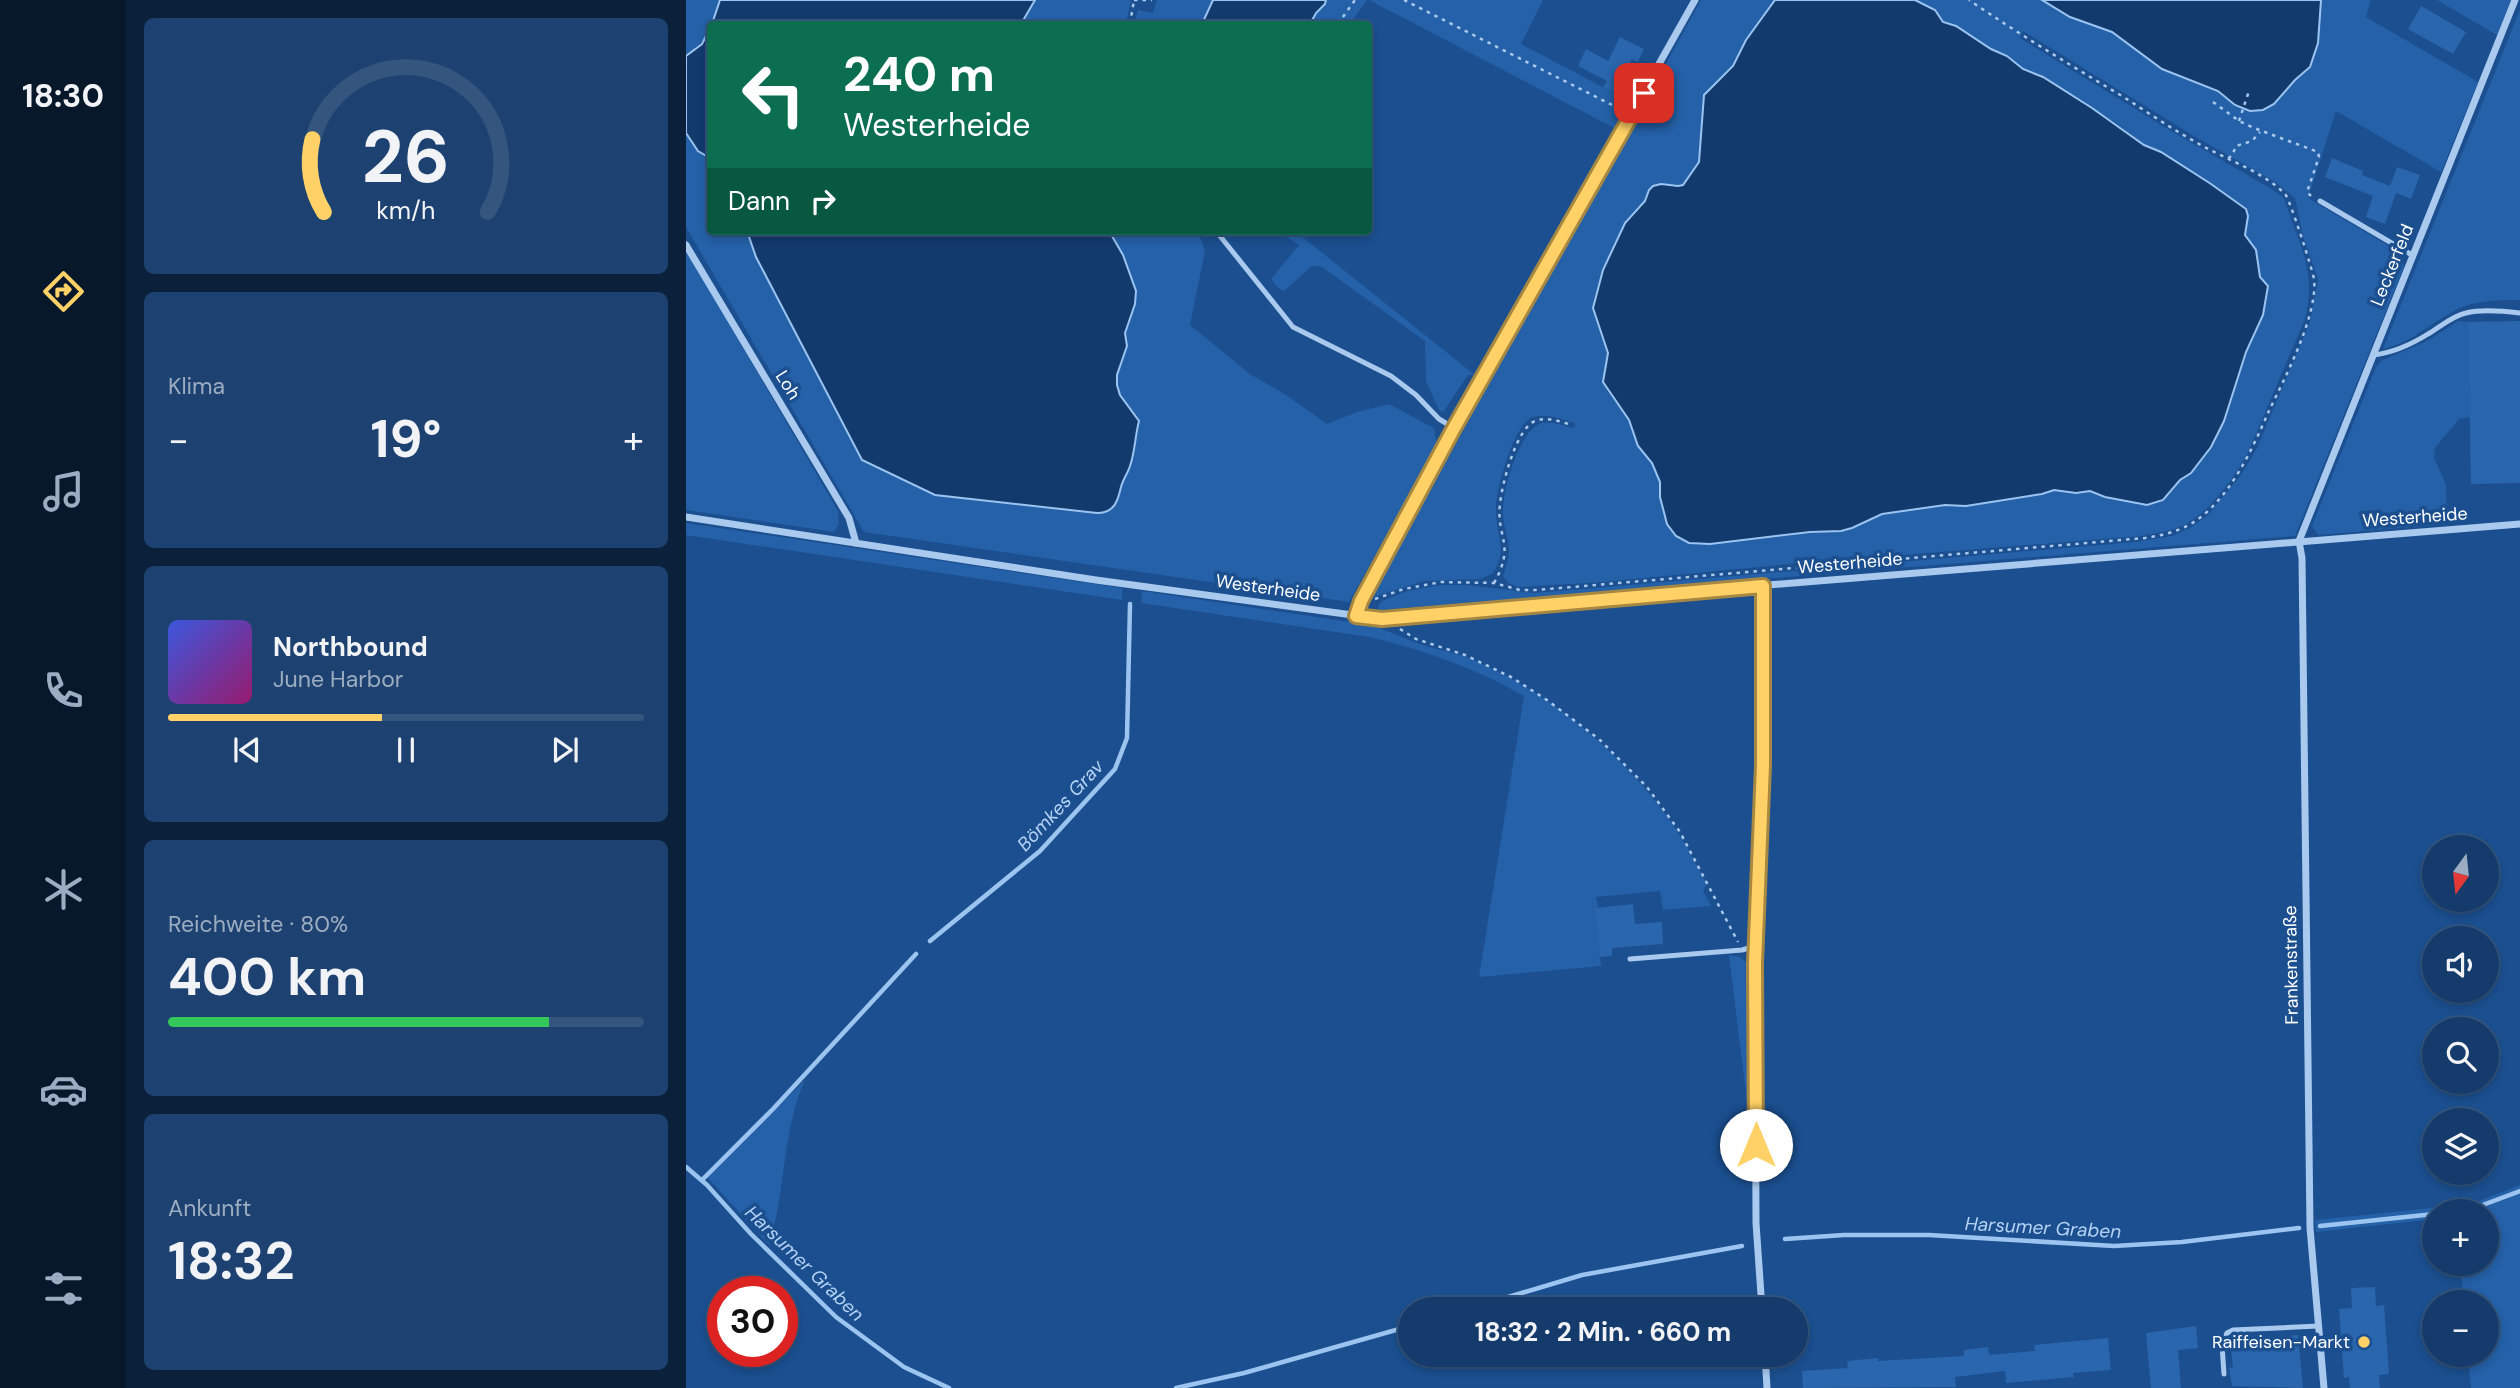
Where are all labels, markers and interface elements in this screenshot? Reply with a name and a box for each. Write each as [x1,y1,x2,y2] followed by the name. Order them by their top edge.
[843,42,995,106] text: 240 m
[728,49,819,140] icon: left
[1614,63,1674,123] pin
[1625,74,1663,112] icon: arrive
[22,75,104,117] text: 18:30
[843,104,1031,146] text: Westerheide
[362,110,450,205] text: 26
[804,182,842,220] icon: right
[728,184,790,218] text: Dann
[376,194,436,227] text: km/h
[2365,221,2419,309] street label: Leckerfeld
[39,267,88,316] icon: directions
[770,366,806,404] street label: Loh
[168,371,225,401] text: Klima
[371,405,441,473] text: 19°
[168,415,189,465] text: −
[623,415,644,465] text: +
[39,467,88,516] icon: music
[2362,501,2468,533] street label: Westerheide
[1796,546,1904,580] street label: Westerheide
[1214,569,1322,607] street label: Westerheide
[273,630,428,664] text: Northbound
[273,664,403,694] text: June Harbor
[39,666,88,715] icon: phone
[228,731,266,769] icon: previous
[387,731,425,769] icon: pause
[546,731,584,769] icon: next
[1011,754,1110,856] water label: Bömkes Grav
[2422,835,2499,912] north arrow
[2422,835,2499,1367] map controls
[39,865,88,914] icon: climate
[2278,905,2304,1025] street label: Frankenstraße
[168,909,348,939] text: Reichweite · 80%
[2422,926,2499,1003] button: sound
[168,943,366,1011] text: 400 km
[2422,1017,2499,1094] button: search
[39,1065,88,1114] icon: car
[1719,1108,1793,1182] position arrow
[2422,1108,2499,1185] button: layers
[168,1193,251,1223] text: Ankunft
[2422,1199,2499,1276] button: +
[740,1200,870,1327] water label: Harsumer Graben
[1964,1211,2122,1244] water label: Harsumer Graben
[168,1227,294,1295] text: 18:32
[39,1264,88,1313] icon: filters
[707,1276,798,1367] speed limit sign: 30
[2422,1290,2499,1367] button: −
[1475,1315,1731,1349] text: 18:32 · 2 Min. · 660 m
[2212,1330,2350,1354] place label: Raiffeisen-Markt
[2356,1334,2372,1350] marker: Raiffeisen-Markt

